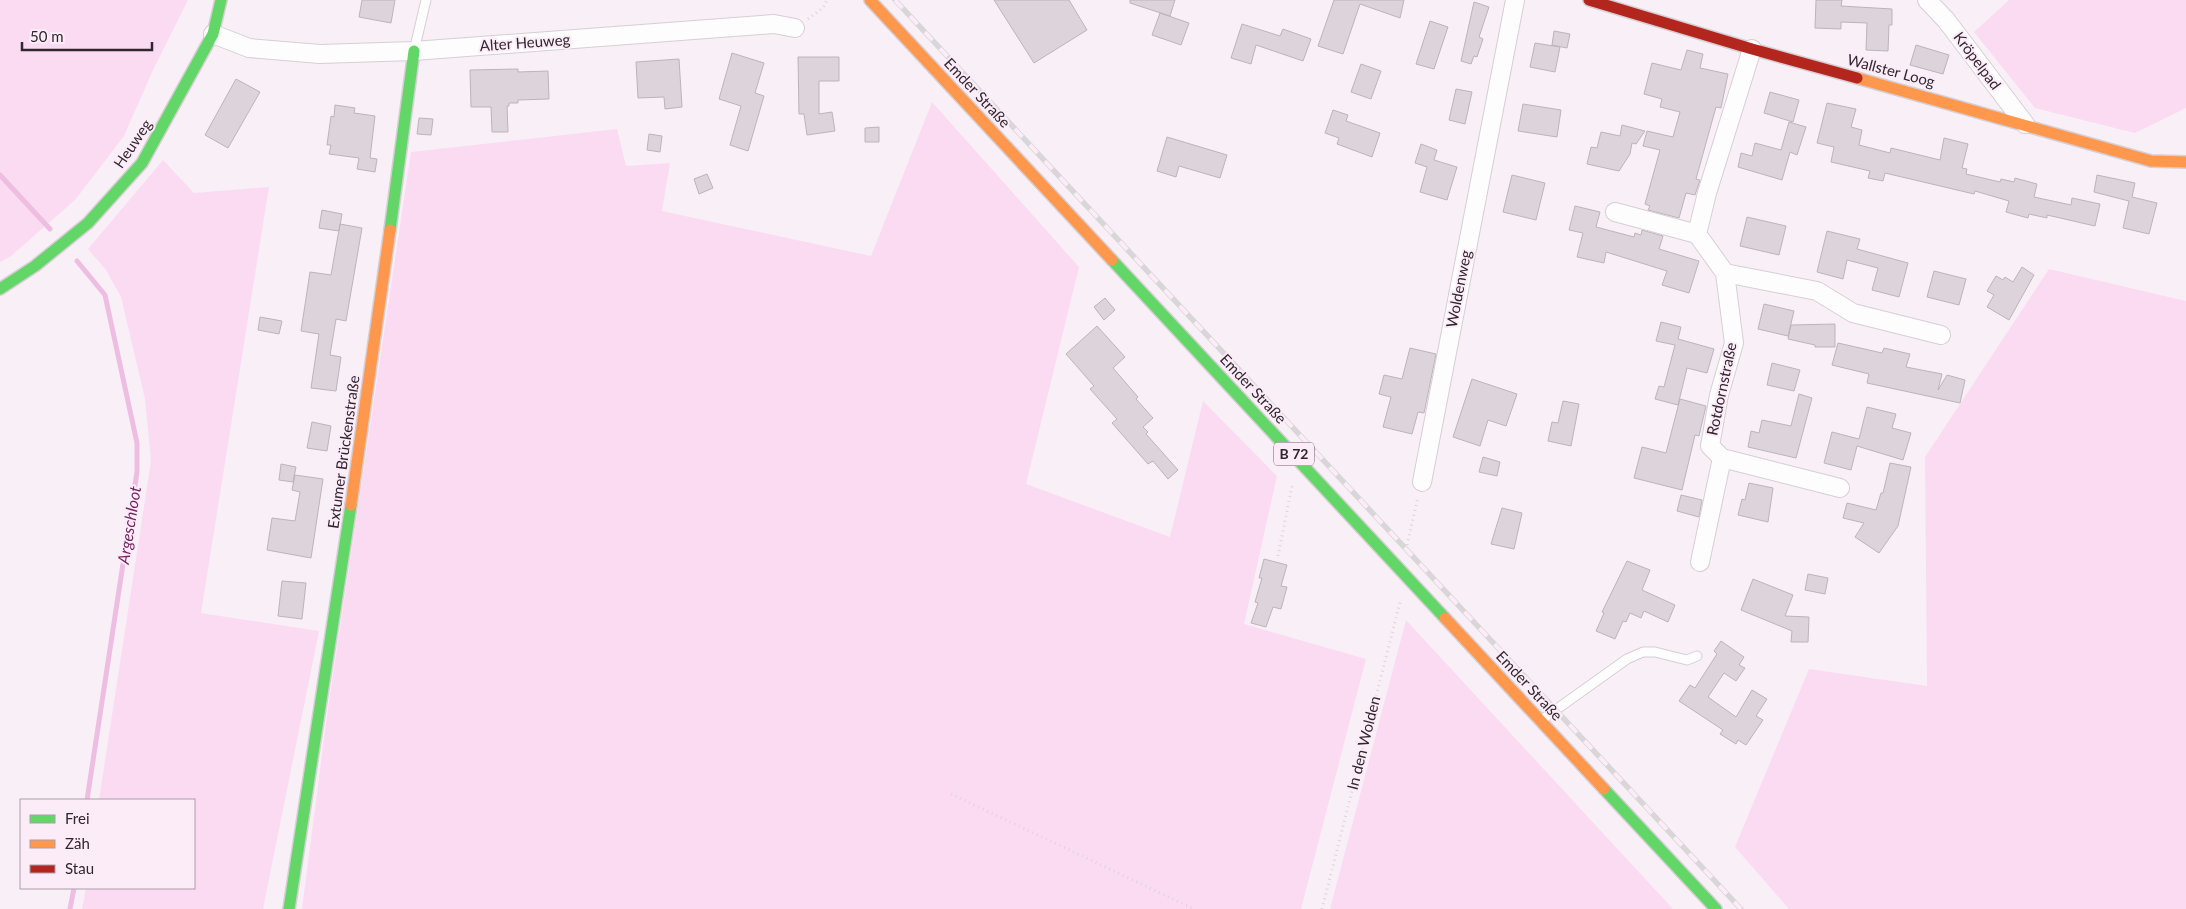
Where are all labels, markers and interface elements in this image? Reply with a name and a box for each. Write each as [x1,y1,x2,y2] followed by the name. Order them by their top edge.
[22,20,152,52] scale bar
[30,27,64,45] text: 50 m
[1950,28,2005,93] street label: Kröpelpad
[479,30,571,54] street label: Alter Heuweg
[1846,50,1937,90] street label: Wallster Loog
[941,54,1015,131] street label: Emder Straße
[109,115,155,171] street label: Heuweg
[1442,248,1474,329] street label: Woldenweg
[1702,341,1740,437] street label: Rotdornstraße
[1217,350,1291,427] street label: Emder Straße
[323,374,363,530] street label: Extumer Brückenstraße
[1274,442,1314,466] road number: B 72
[113,484,144,566] water label: Argeschloot
[1493,647,1567,724] street label: Emder Straße
[1343,694,1383,792] street label: In den Wolden
[20,799,195,889] legend
[65,809,90,827] text: Frei
[65,834,90,852] text: Zäh
[65,859,94,877] text: Stau

